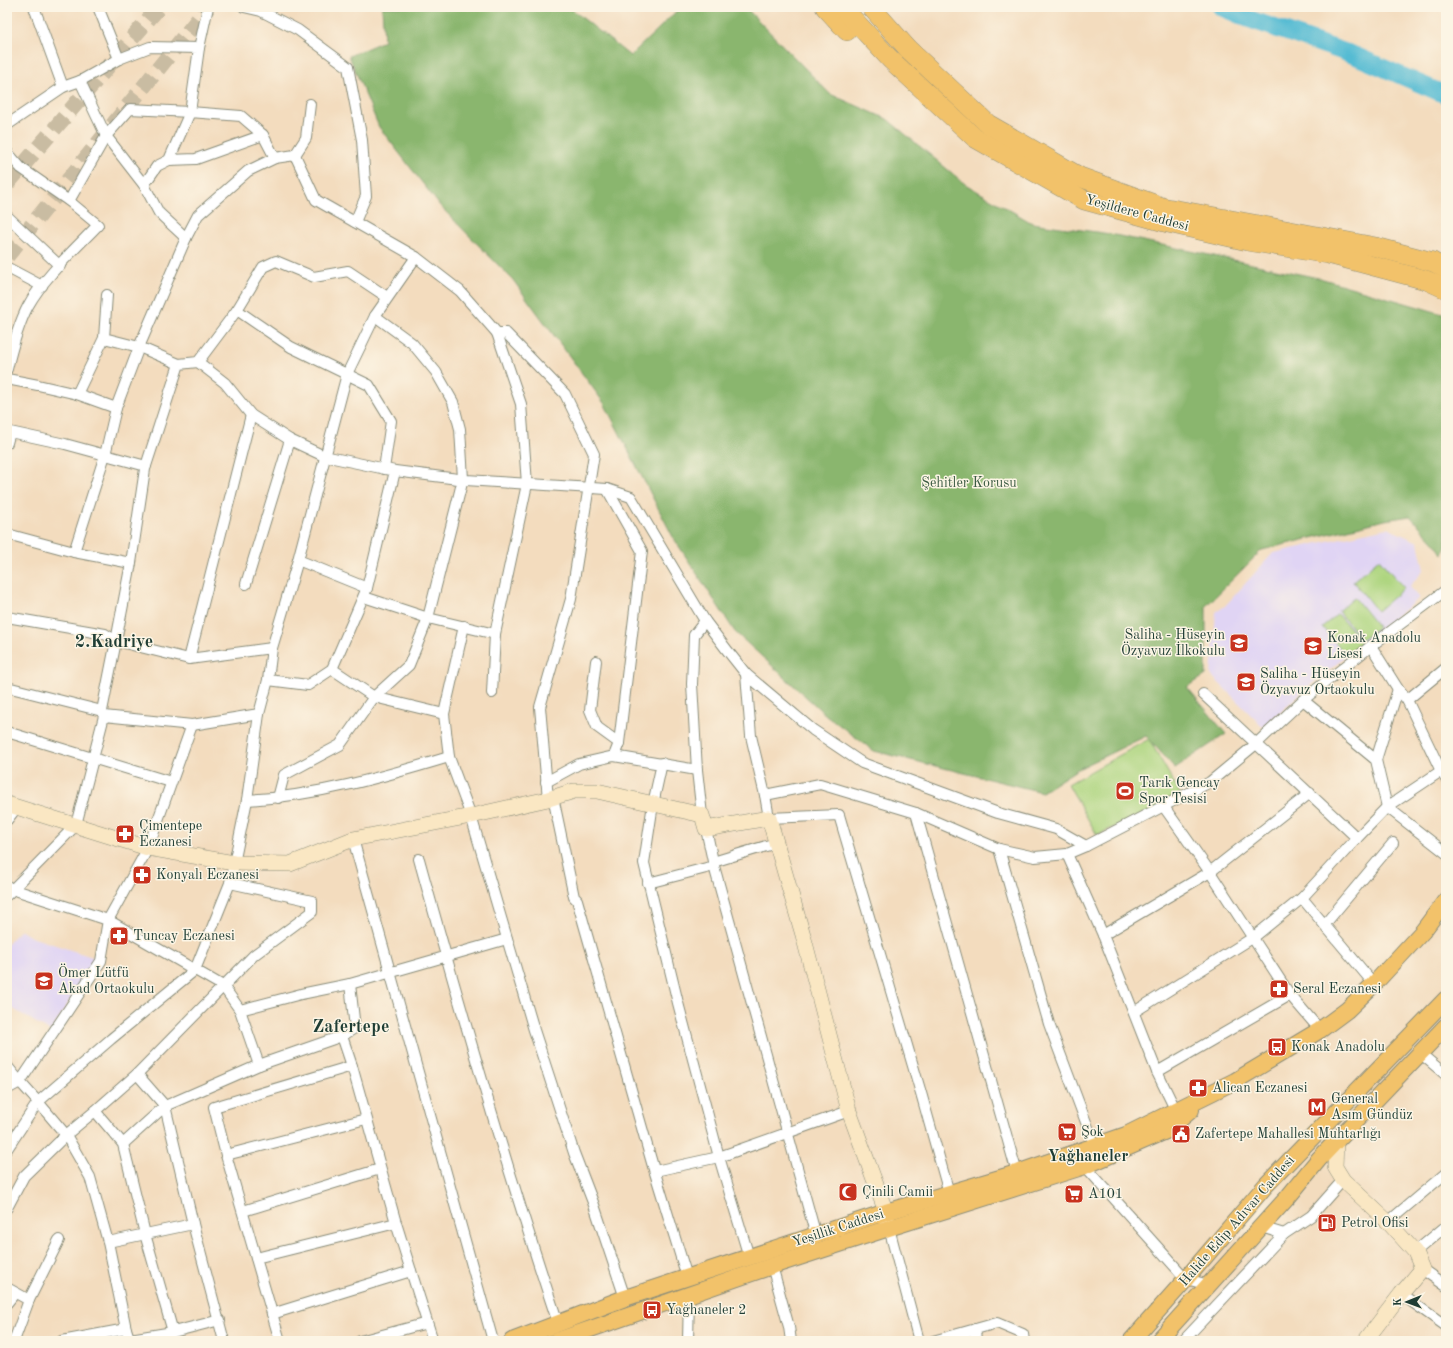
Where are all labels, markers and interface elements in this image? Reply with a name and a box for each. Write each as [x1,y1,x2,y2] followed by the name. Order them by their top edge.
[1084,192,1190,234] street label: Yeşildere Caddesi
[921,476,1017,490] park label: Şehitler Korusu
[1121,628,1226,658] place label: Saliha - Hüseyin Özyavuz İlkokulu
[1327,631,1421,661] place label: Konak Anadolu Lisesi
[1228,632,1250,654] school or university icon: Saliha - Hüseyin Özyavuz İlkokulu
[75,633,153,651] district label: 2.Kadriye
[1302,635,1324,657] school or university icon: Konak Anadolu Lisesi
[1260,667,1375,697] place label: Saliha - Hüseyin Özyavuz Ortaokulu
[1235,671,1257,693] school or university icon: Saliha - Hüseyin Özyavuz Ortaokulu
[1139,776,1221,806] place label: Tarık Gencay Spor Tesisi
[1114,780,1136,802] sports icon: Tarık Gencay Spor Tesisi
[139,819,202,849] place label: Çimentepe Eczanesi
[114,823,136,845] pharmacy icon: Çimentepe Eczanesi
[131,864,153,886] pharmacy icon: Konyalı Eczanesi
[156,868,259,882] place label: Konyalı Eczanesi
[108,925,130,947] pharmacy icon: Tuncay Eczanesi
[133,929,235,943] place label: Tuncay Eczanesi
[58,963,155,996] place label: Ömer Lütfü Akad Ortaokulu
[33,970,55,992] school or university icon: Ömer Lütfü Akad Ortaokulu
[1268,978,1290,1000] pharmacy icon: Seral Eczanesi
[1293,982,1381,996] place label: Seral Eczanesi
[313,1018,389,1036] district label: Zafertepe
[1266,1036,1288,1058] bus stop icon: Konak Anadolu
[1291,1040,1385,1054] place label: Konak Anadolu
[1187,1077,1209,1099] pharmacy icon: Alican Eczanesi
[1212,1081,1308,1095] place label: Alican Eczanesi
[1331,1092,1413,1122] place label: General Asım Gündüz
[1306,1096,1328,1118] metro station icon: General Asım Gündüz
[1056,1121,1078,1143] supermarket icon: Şok
[1170,1123,1192,1145] public building icon: Zafertepe Mahallesi Muhtarlığı
[1081,1125,1104,1139] place label: Şok
[1195,1127,1381,1141] place label: Zafertepe Mahallesi Muhtarlığı
[1048,1149,1128,1165] district label: Yağhaneler
[1177,1153,1297,1289] street label: Halide Edip Adıvar Caddesi
[837,1181,859,1203] mosque icon: Çinili Camii
[1063,1183,1085,1205] supermarket icon: A101
[862,1185,933,1199] place label: Çinili Camii
[1088,1187,1123,1201] place label: A101
[791,1207,886,1249] street label: Yeşillik Caddesi
[1316,1212,1338,1234] fuel station icon: Petrol Ofisi
[1341,1216,1409,1230] place label: Petrol Ofisi
[1387,1282,1427,1322] north arrow
[1393,1297,1404,1306] text: K
[641,1299,663,1321] bus stop icon: Yağhaneler 2
[666,1303,746,1317] place label: Yağhaneler 2

